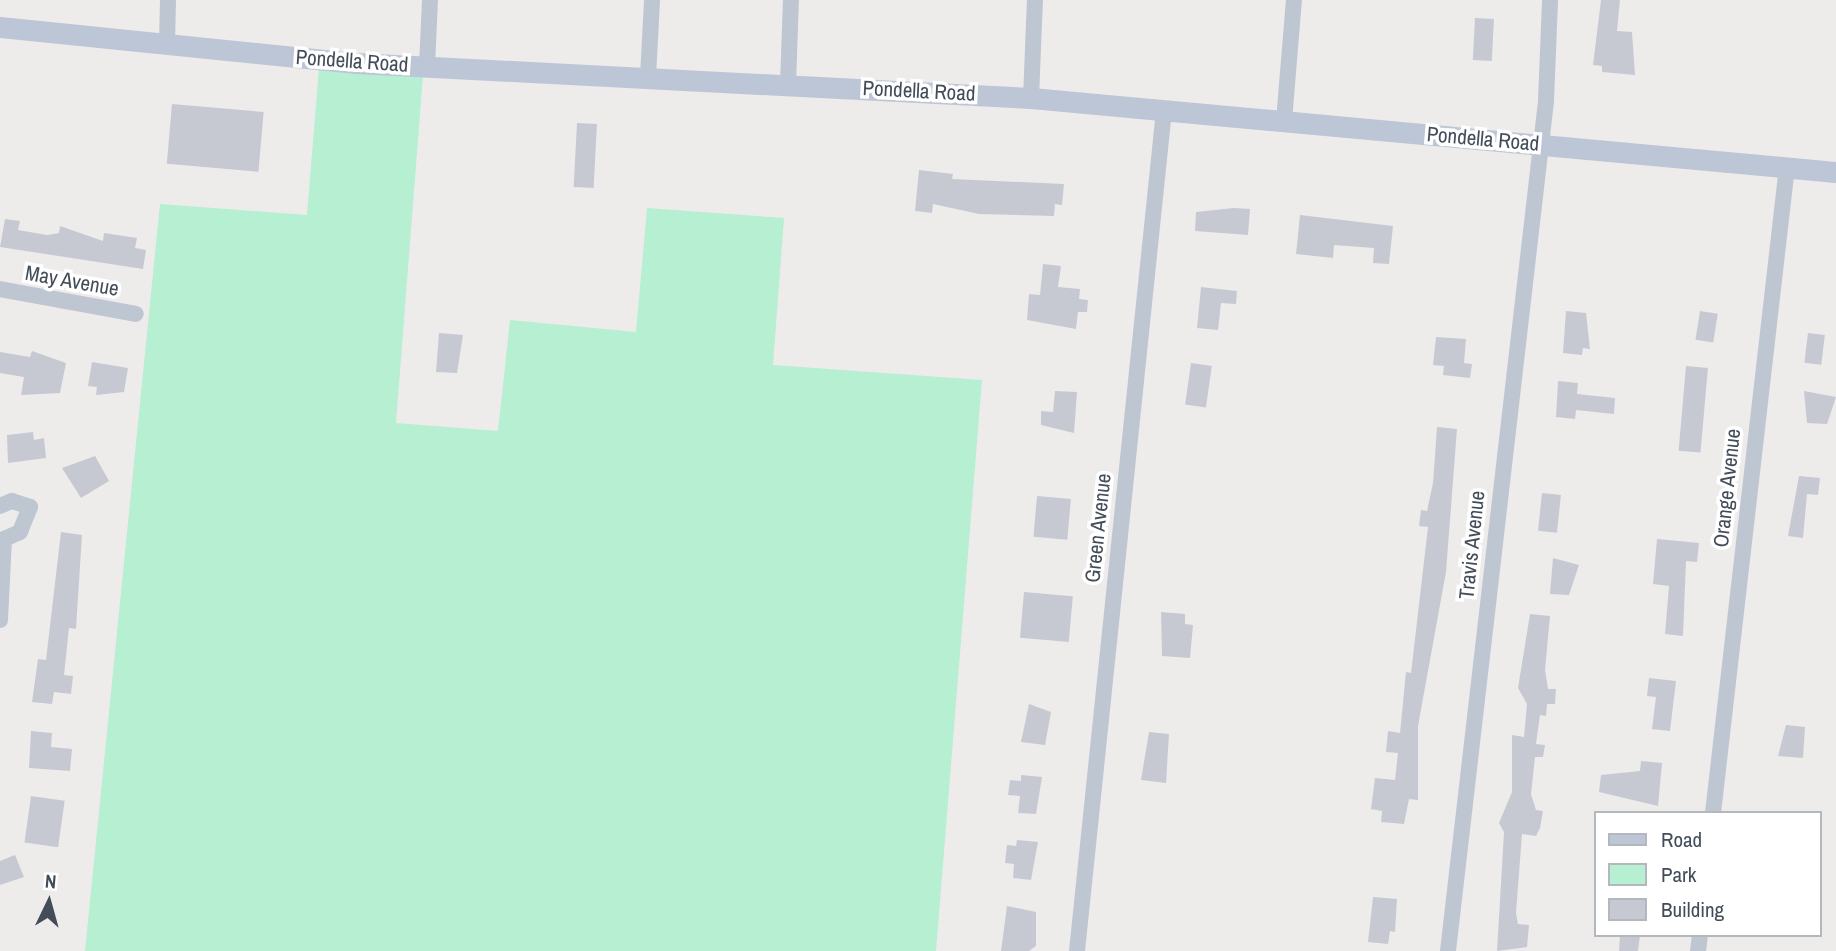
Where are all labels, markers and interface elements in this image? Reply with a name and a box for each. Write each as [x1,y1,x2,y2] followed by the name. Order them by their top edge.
[295,44,409,78] street label: Pondella Road
[862,75,976,107] street label: Pondella Road
[1426,122,1540,156] street label: Pondella Road
[23,260,121,302] street label: May Avenue
[1708,427,1746,549] street label: Orange Avenue
[1080,472,1116,584] street label: Green Avenue
[1454,489,1490,601] street label: Travis Avenue
[1594,811,1822,937] legend
[1661,825,1702,854] text: Road
[1661,860,1696,889] text: Park
[14,867,84,937] north arrow
[44,868,58,895] text: N
[1661,895,1724,924] text: Building

